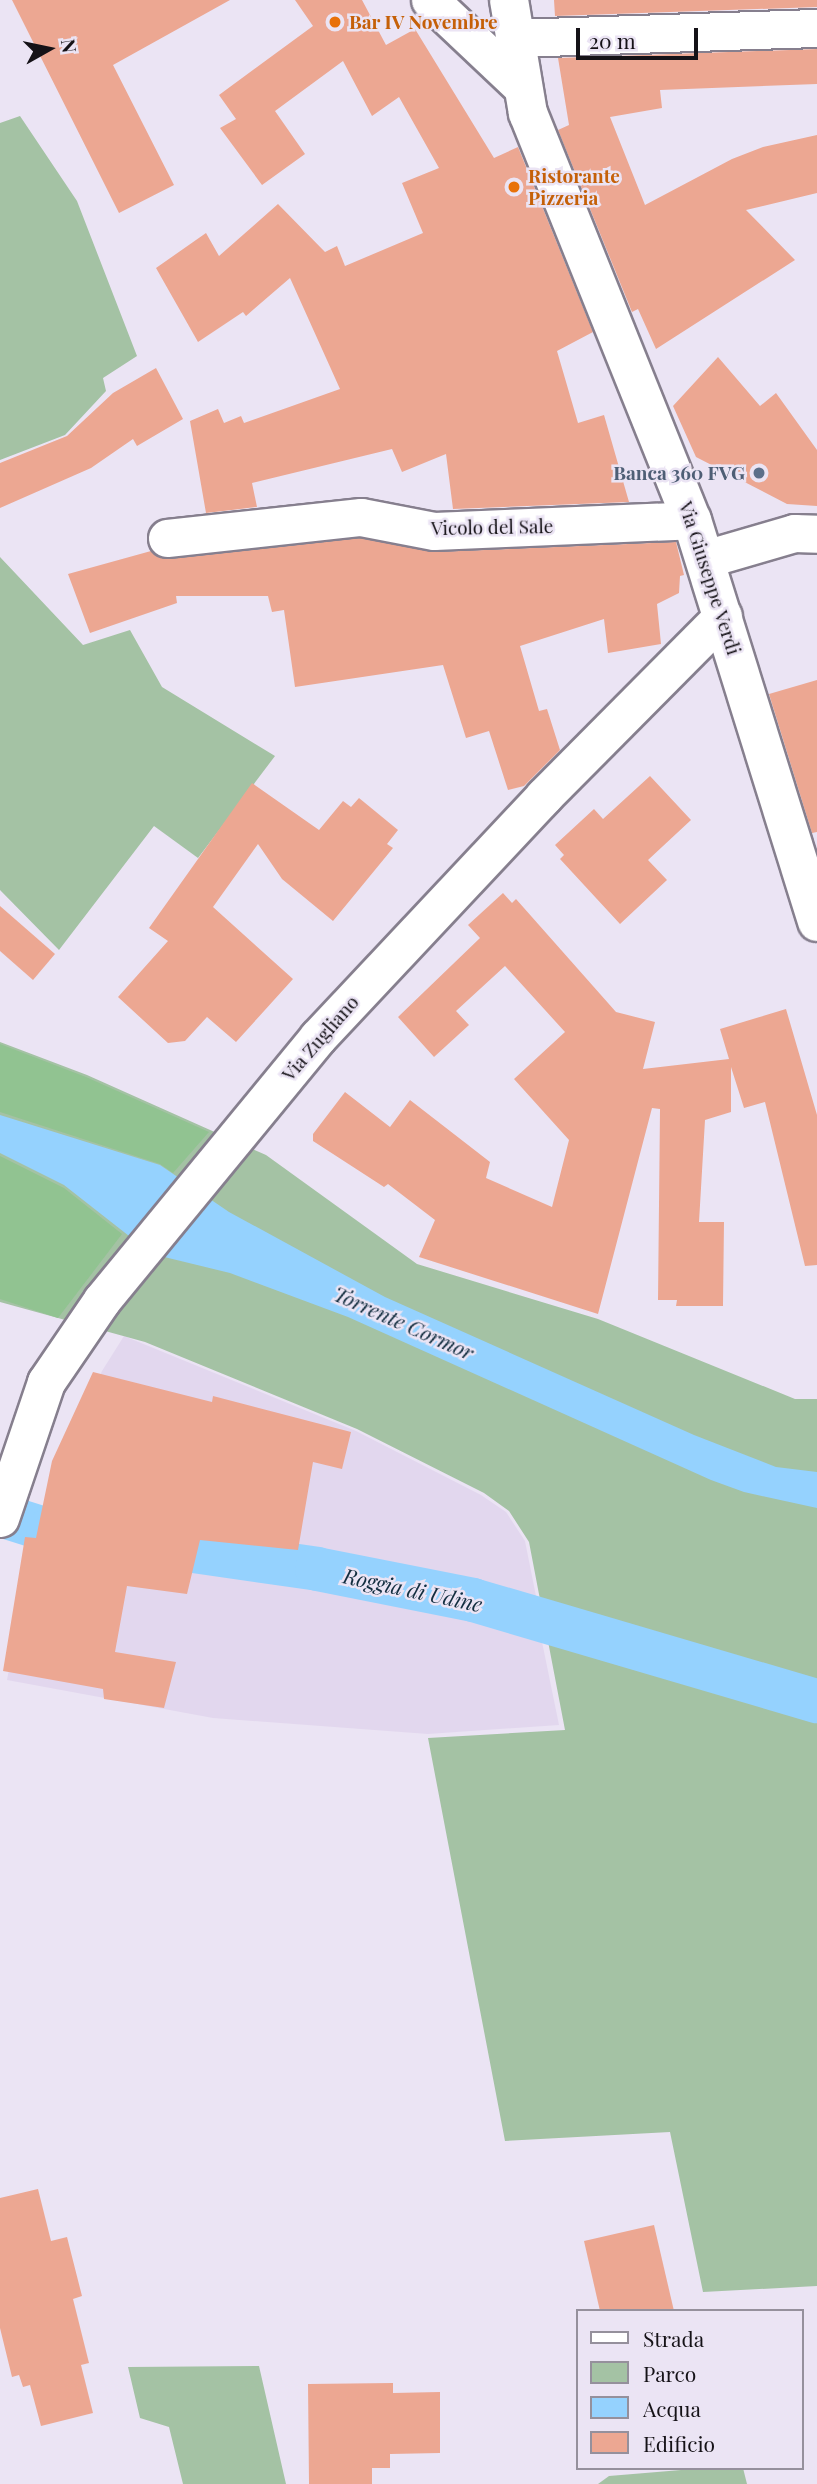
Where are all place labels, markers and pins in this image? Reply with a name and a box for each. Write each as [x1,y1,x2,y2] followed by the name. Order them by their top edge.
[349,11,498,33] place label: Bar IV Novembre
[327,14,343,30] marker: Bar IV Novembre
[528,165,620,209] place label: Ristorante Pizzeria
[506,179,522,195] marker: Ristorante Pizzeria
[613,462,745,484] place label: Banca 360 FVG
[751,465,767,481] marker: Banca 360 FVG

